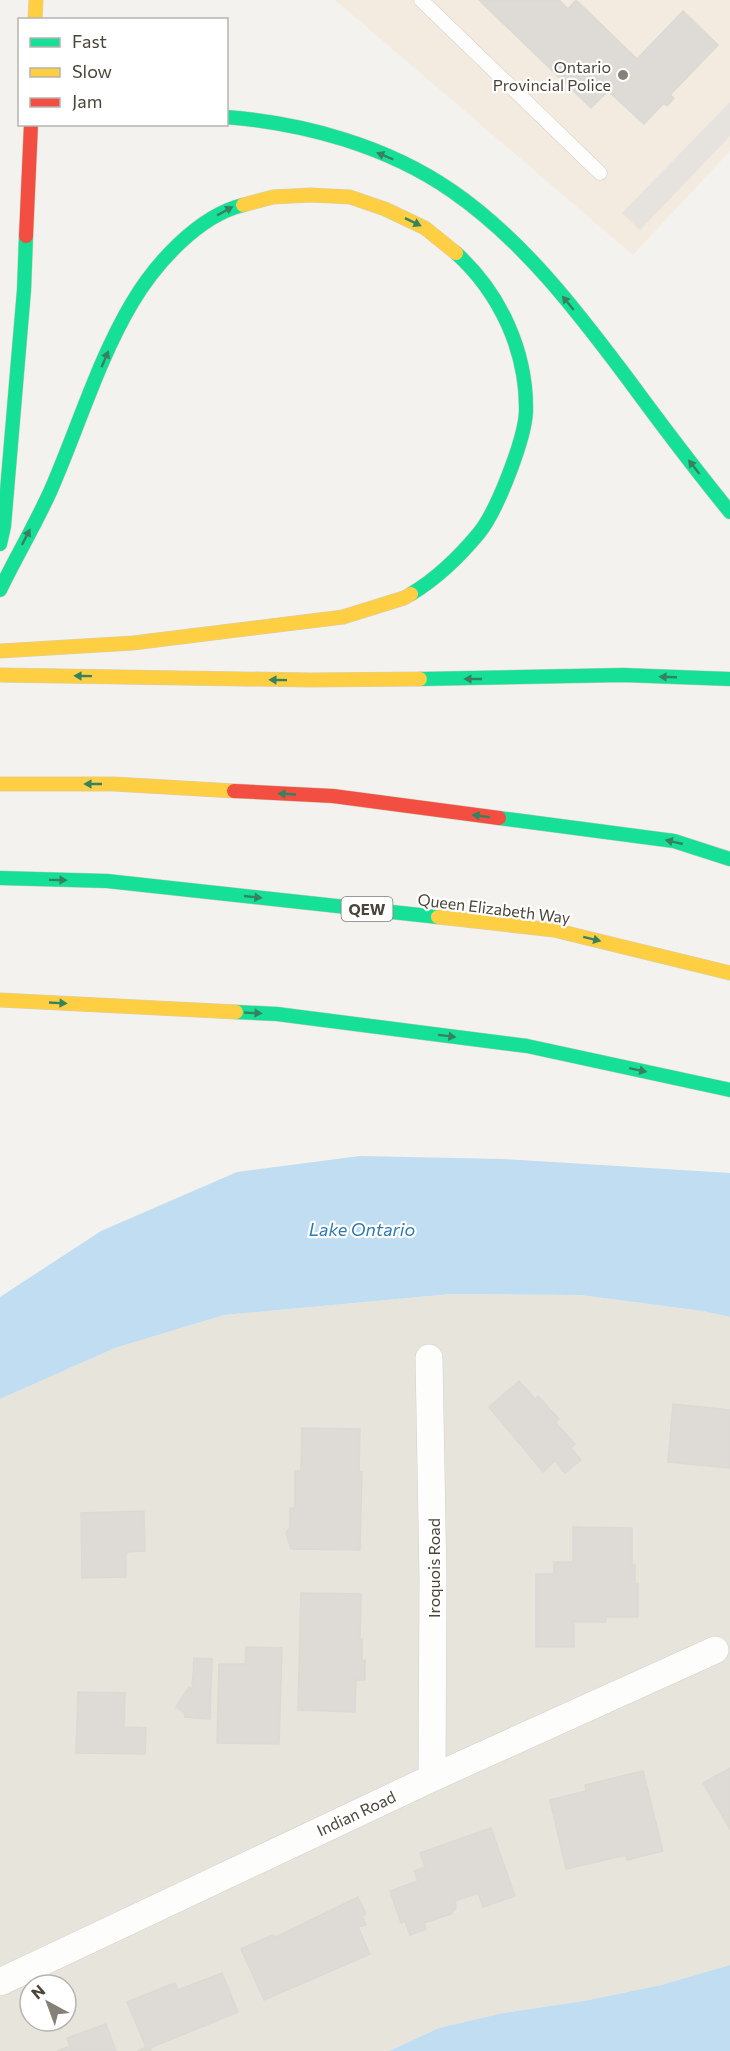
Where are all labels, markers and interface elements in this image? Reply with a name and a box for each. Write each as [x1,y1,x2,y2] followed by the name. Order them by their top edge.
[18,18,228,126] legend
[72,30,107,52] text: Fast
[493,57,611,94] place label: Ontario Provincial Police
[72,60,112,82] text: Slow
[616,68,630,82] marker: Ontario Provincial Police
[72,90,102,112] text: Jam
[375,151,393,161] one-way arrow
[217,206,234,216] one-way arrow
[404,218,421,227] one-way arrow
[561,295,574,311] one-way arrow
[101,350,110,368] one-way arrow
[688,459,700,474] one-way arrow
[22,529,31,546] one-way arrow
[73,672,92,681] one-way arrow
[658,672,677,682] one-way arrow
[463,674,482,684] one-way arrow
[268,675,287,685] one-way arrow
[83,779,102,789] one-way arrow
[278,789,297,798] one-way arrow
[471,811,490,820] one-way arrow
[665,836,683,846] one-way arrow
[49,875,68,884] one-way arrow
[417,889,571,927] street label: Queen Elizabeth Way
[243,892,262,902] one-way arrow
[342,897,392,921] road number: QEW
[582,935,601,945] one-way arrow
[49,998,68,1007] one-way arrow
[244,1008,263,1018] one-way arrow
[437,1031,456,1041] one-way arrow
[629,1066,648,1076] one-way arrow
[309,1218,415,1240] water label: Lake Ontario
[424,1518,443,1618] street label: Iroquois Road
[313,1786,399,1840] street label: Indian Road
[18,1973,78,2033] north arrow
[27,1980,49,2002] text: N

